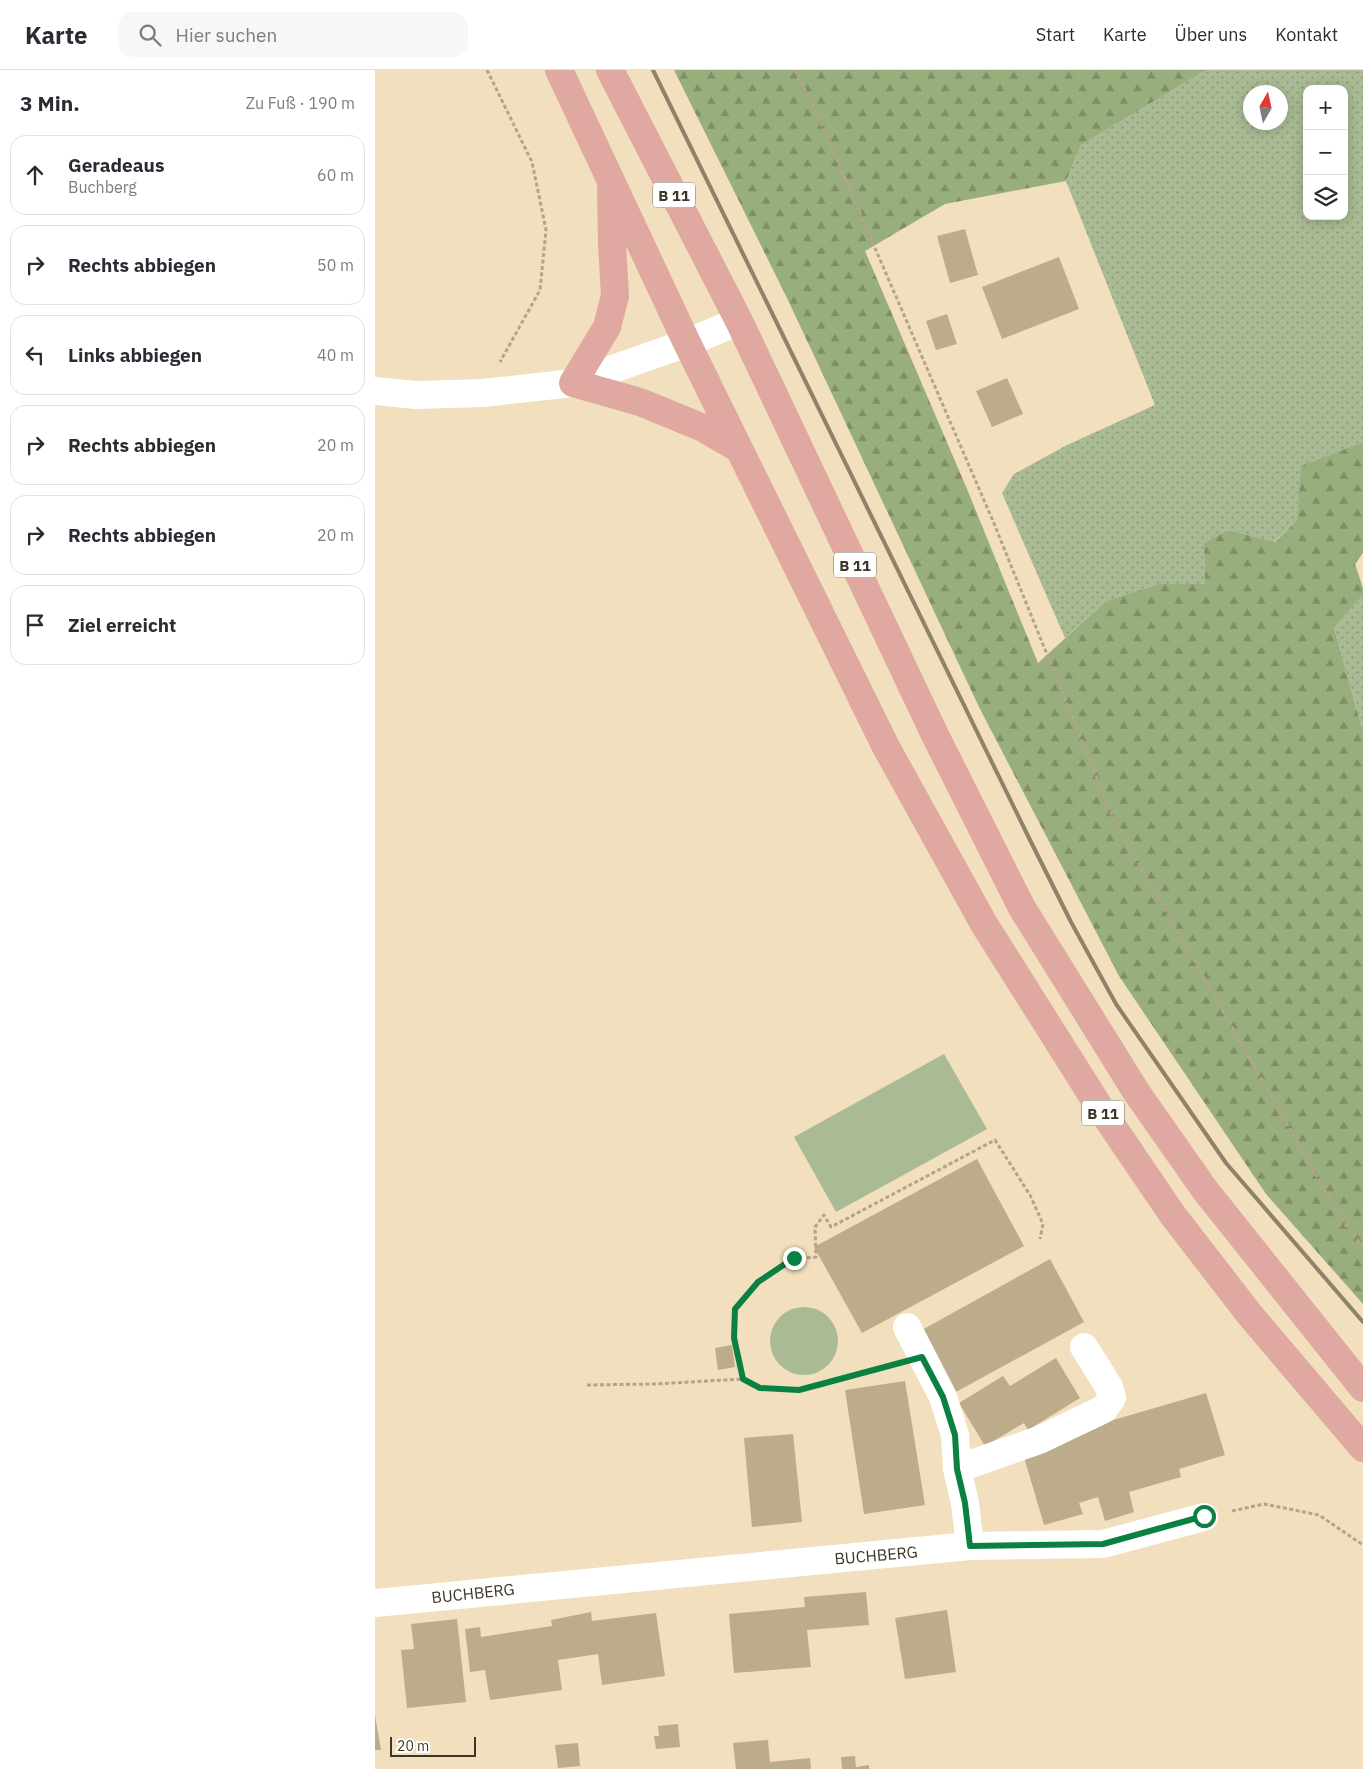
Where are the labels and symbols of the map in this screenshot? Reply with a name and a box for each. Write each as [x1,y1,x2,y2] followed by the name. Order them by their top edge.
[1243,85,1288,130] north arrow
[653,182,695,208] road number: B 11
[834,552,876,578] road number: B 11
[1082,1100,1124,1126] road number: B 11
[783,1247,806,1270] route end
[1193,1505,1216,1528] route start
[834,1541,918,1569] street label: BUCHBERG
[430,1579,516,1607] street label: BUCHBERG
[390,1734,476,1757] scale bar

